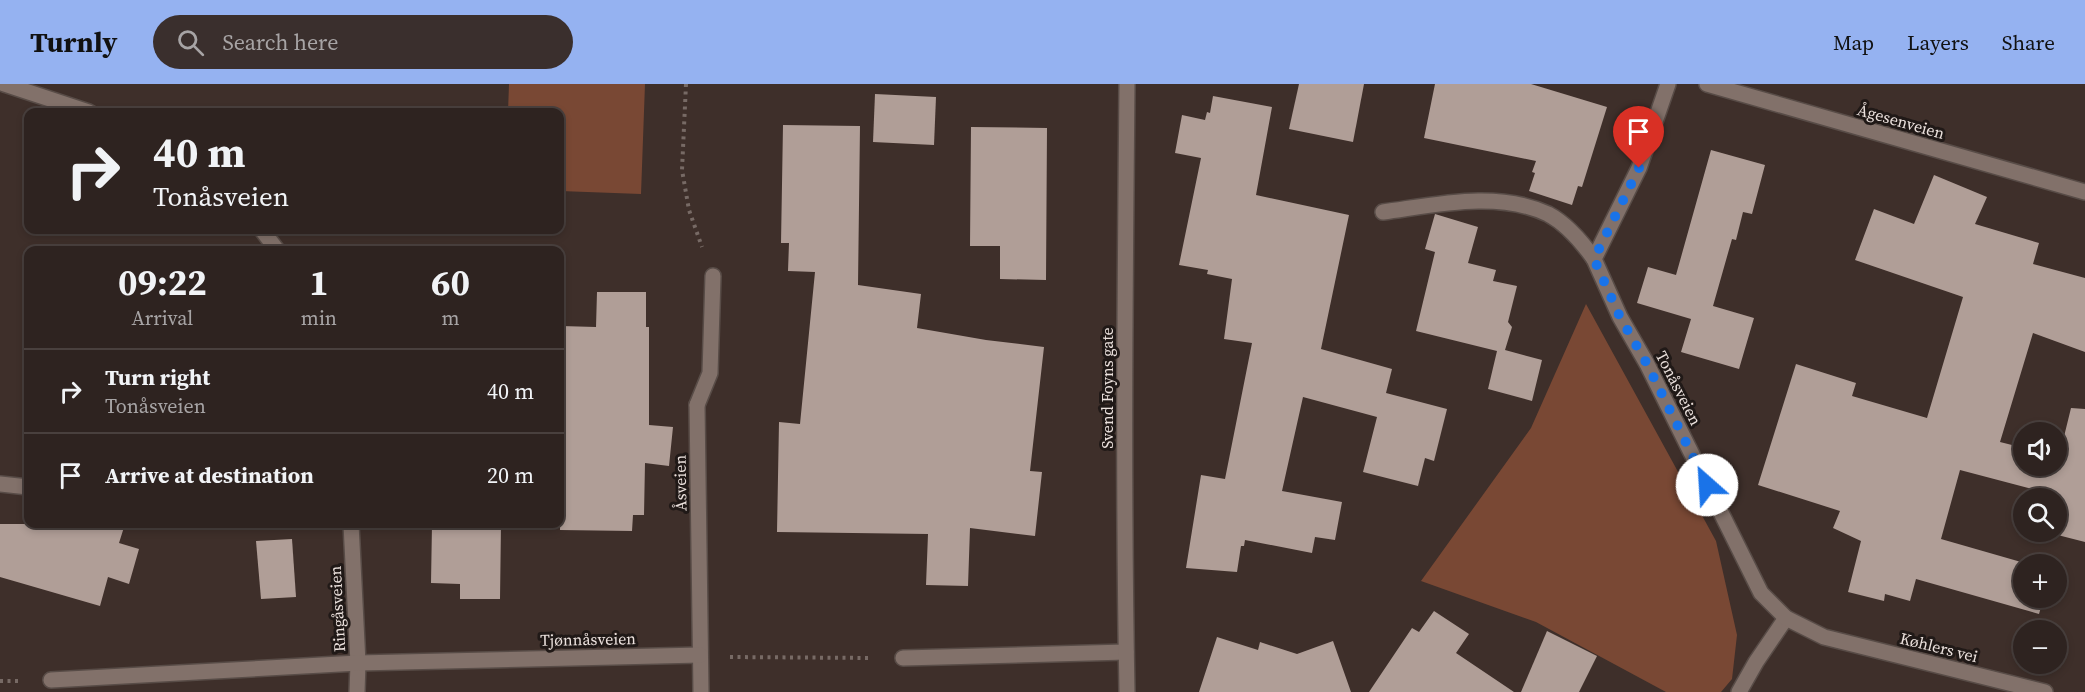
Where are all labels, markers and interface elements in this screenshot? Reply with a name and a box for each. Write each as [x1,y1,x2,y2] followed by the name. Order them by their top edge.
[153,15,573,69] search box
[30,23,117,61] text: Turnly
[174,26,207,59] icon: search
[222,27,338,57] text: Search here
[1833,28,1874,57] text: Map
[1907,28,1969,57] text: Layers
[2002,28,2055,57] text: Share
[1855,98,1947,144] street label: Ågesenveien
[1613,106,1664,168] pin
[1622,115,1655,148] icon: arrive
[153,123,246,181] text: 40 m
[54,132,132,210] icon: right
[153,178,289,215] text: Tonåsveien
[118,258,207,307] text: 09:22
[309,258,329,307] text: 1
[431,258,470,307] text: 60
[132,304,193,332] text: Arrival
[301,304,337,332] text: min
[441,304,460,332] text: m
[1096,327,1118,449] street label: Svend Foyns gate
[1651,347,1707,429] street label: Tonåsveien
[105,362,210,392] text: Turn right
[54,375,87,408] icon: right
[487,376,534,406] text: 40 m
[105,392,206,420] text: Tonåsveien
[2013,422,2067,674] map controls
[2013,422,2067,476] button: sound
[1675,453,1739,517] position arrow
[669,454,691,511] street label: Åsveien
[54,459,87,492] icon: arrive
[105,460,314,490] text: Arrive at destination
[487,460,534,490] text: 20 m
[2013,488,2067,542] button: search
[2013,554,2067,608] button: +
[324,565,350,653] street label: Ringåsveien
[2013,620,2067,674] button: −
[540,627,636,651] street label: Tjønnåsveien
[1898,627,1980,667] street label: Køhlers vei

